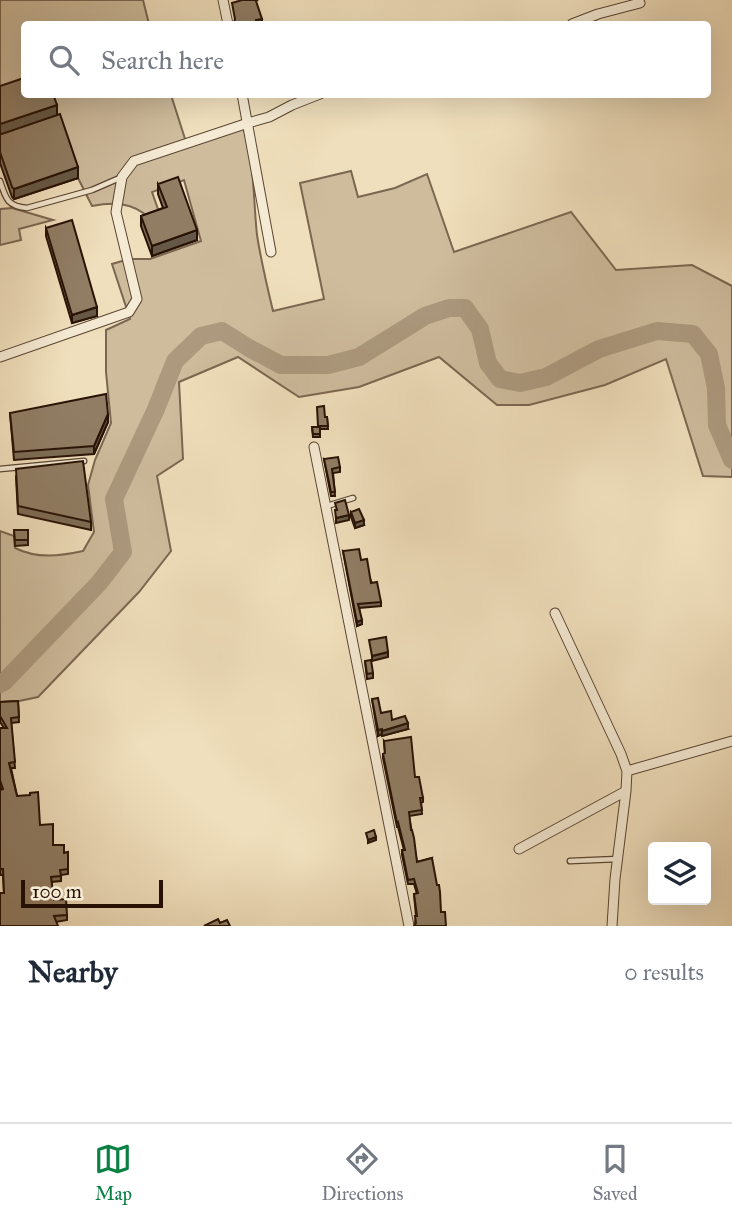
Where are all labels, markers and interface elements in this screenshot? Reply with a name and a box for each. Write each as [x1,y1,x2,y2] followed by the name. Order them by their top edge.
[21,21,711,98] search box
[45,41,83,79] icon: search
[101,44,224,76] text: Search here
[648,842,711,905] map controls
[648,842,711,905] button: layers
[21,877,163,909] scale bar
[32,880,82,903] text: 100 m
[28,954,118,990] text: Nearby
[624,958,704,986] text: 0 results
[94,1140,132,1205] tab: Map
[321,1140,403,1205] tab: Directions
[592,1140,638,1205] tab: Saved

